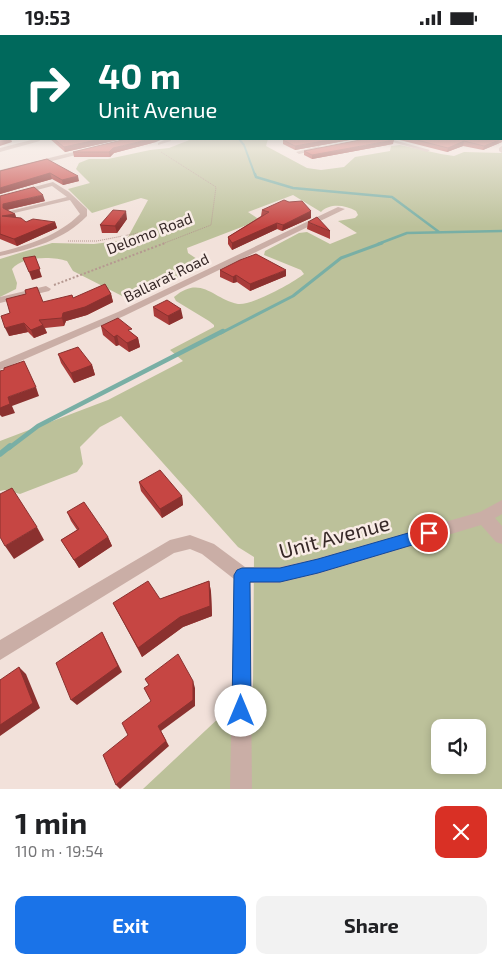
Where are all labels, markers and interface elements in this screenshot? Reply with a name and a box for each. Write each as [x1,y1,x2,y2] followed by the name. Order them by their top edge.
[25,6,71,29] text: 19:53
[98,54,181,96] text: 40 m
[15,55,80,120] icon: right
[98,96,217,122] text: Unit Avenue
[104,208,194,258] street label: Delomo Road
[120,249,212,305] street label: Ballarat Road
[276,509,392,563] street label: Unit Avenue
[408,512,450,554] pin
[415,519,443,547] icon: arrive
[214,684,266,736] position arrow
[431,719,486,774] map controls
[431,719,486,774] button: sound
[15,804,87,840] text: 1 min
[435,806,487,858] button: close
[15,841,104,860] text: 110 m · 19:54
[15,896,246,954] button: Exit
[256,896,487,954] button: Share

